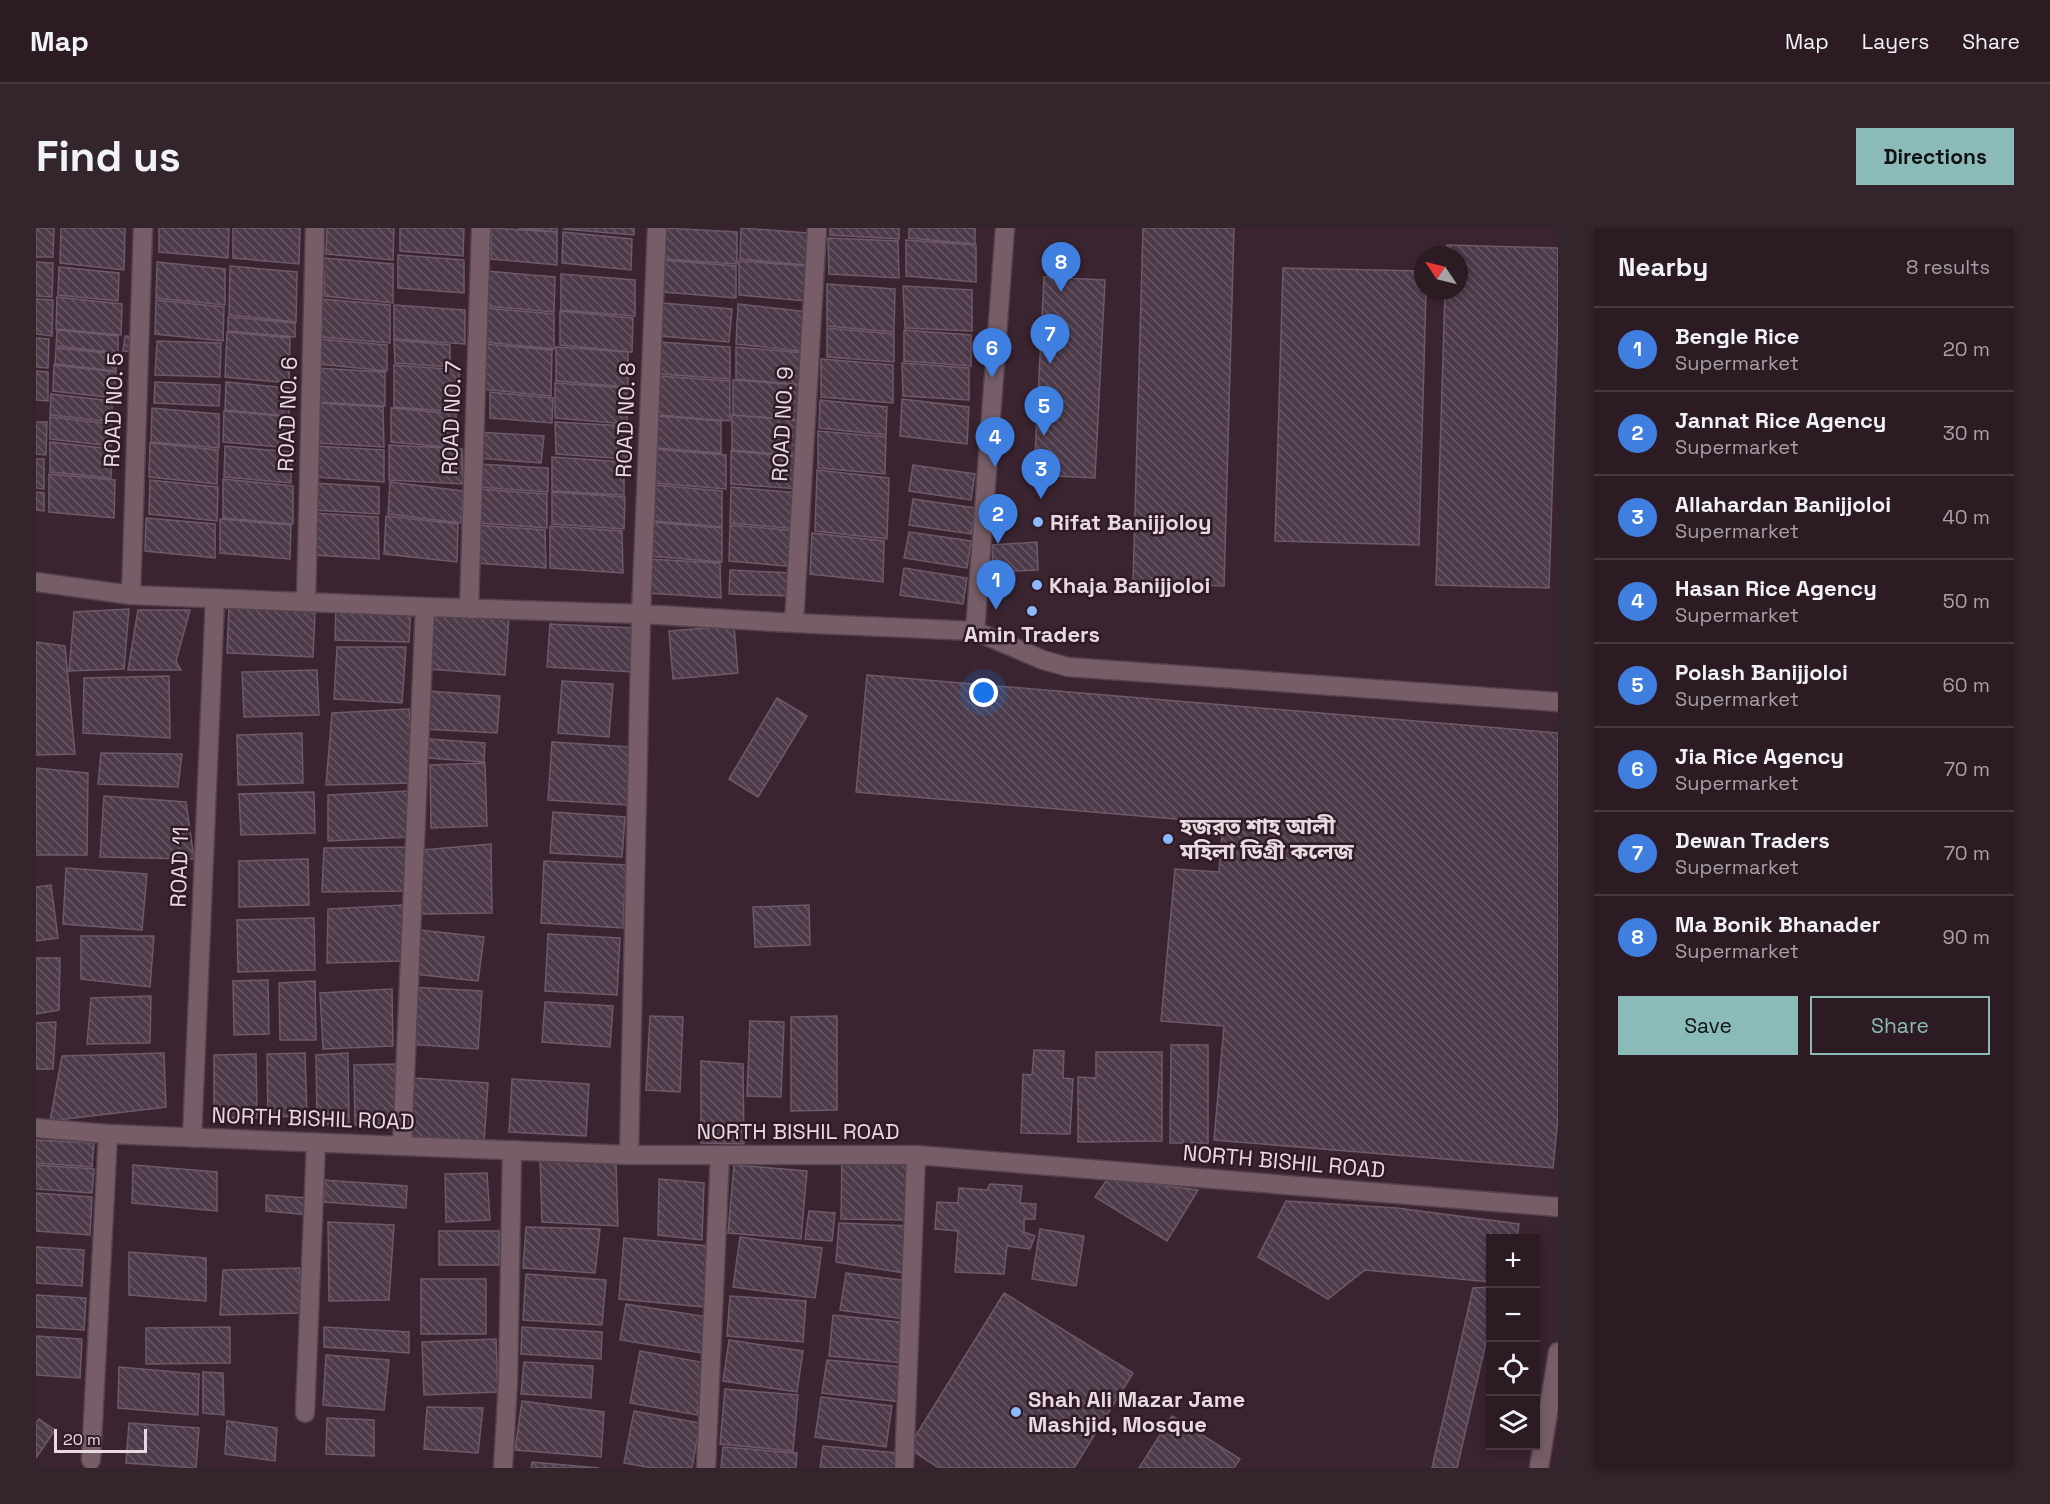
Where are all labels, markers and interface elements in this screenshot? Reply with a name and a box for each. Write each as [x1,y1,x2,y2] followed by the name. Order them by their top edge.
[30,23,89,59] text: Map
[1785,28,1829,55] text: Map
[1862,28,1929,55] text: Layers
[1962,28,2020,55] text: Share
[1856,128,2014,185] button: Directions
[36,130,181,183] text: Find us
[1042,242,1080,292] pin: 8
[1414,246,1468,300] north arrow
[1618,250,1708,284] text: Nearby
[1906,254,1990,280] text: 8 results
[1030,314,1070,364] pin: 7
[1675,322,1799,350] text: Bengle Rice
[972,328,1012,378] pin: 6
[1633,336,1642,362] text: 1
[1943,336,1990,362] text: 20 m
[1675,350,1799,376] text: Supermarket
[97,352,129,468] street label: ROAD NO. 5
[271,356,303,472] street label: ROAD NO. 6
[435,360,467,476] street label: ROAD NO. 7
[609,362,641,478] street label: ROAD NO. 8
[765,366,799,482] street label: ROAD NO. 9
[1024,386,1064,436] pin: 5
[1675,406,1886,434] text: Jannat Rice Agency
[976,418,1014,467] pin: 4
[1632,420,1643,446] text: 2
[1943,420,1990,446] text: 30 m
[1675,434,1799,460] text: Supermarket
[1022,450,1060,499] pin: 3
[1675,490,1891,518] text: Allahardan Banijjoloi
[978,494,1018,544] pin: 2
[1631,504,1644,530] text: 3
[1942,504,1990,530] text: 40 m
[1050,508,1212,536] place label: Rifat Banijjoloy
[1031,515,1045,529] marker: Rifat Banijjoloy
[1675,518,1799,544] text: Supermarket
[976,560,1016,610] pin: 1
[1049,571,1210,599] place label: Khaja Banijjoloi
[1675,574,1877,602] text: Hasan Rice Agency
[1030,578,1044,592] marker: Khaja Banijjoloi
[1631,588,1644,614] text: 4
[1943,588,1990,614] text: 50 m
[1675,602,1799,628] text: Supermarket
[1025,604,1039,618] marker: Amin Traders
[964,620,1100,648] place label: Amin Traders
[1675,658,1848,686] text: Polash Banijjoloi
[1632,672,1644,698] text: 5
[1943,672,1990,698] text: 60 m
[969,678,998,707] your location
[1675,686,1799,712] text: Supermarket
[1675,742,1844,770] text: Jia Rice Agency
[1631,756,1644,782] text: 6
[1944,756,1990,782] text: 70 m
[1675,770,1799,796] text: Supermarket
[1179,812,1355,865] place label: হজরত শাহ আলী মহিলা ডিগ্রী কলেজ
[164,826,194,908] street label: ROAD 11
[1675,826,1830,854] text: Dewan Traders
[1161,832,1175,846] marker: হজরত শাহ আলী মহিলা ডিগ্রী কলেজ
[1632,840,1643,866] text: 7
[1944,840,1990,866] text: 70 m
[1675,854,1799,880] text: Supermarket
[1675,910,1881,938] text: Ma Bonik Bhanader
[1632,924,1644,950] text: 8
[1943,924,1990,950] text: 90 m
[1675,938,1799,964] text: Supermarket
[1618,996,1798,1055] button: Save
[1810,996,1990,1055] button: Share
[211,1100,415,1136] street label: NORTH BISHIL ROAD
[696,1117,900,1145] street label: NORTH BISHIL ROAD
[1182,1138,1386,1184] street label: NORTH BISHIL ROAD
[1486,1234,1540,1450] map controls
[1486,1234,1540,1288] button: +
[1486,1288,1540,1342] button: −
[1486,1342,1540,1396] button: locate
[1028,1385,1245,1438] place label: Shah Ali Mazar Jame Mashjid, Mosque
[1486,1396,1540,1450] button: layers
[1009,1405,1023,1419] marker: Shah Ali Mazar Jame Mashjid, Mosque
[54,1426,147,1454] scale bar
[63,1429,101,1450] text: 20 m

